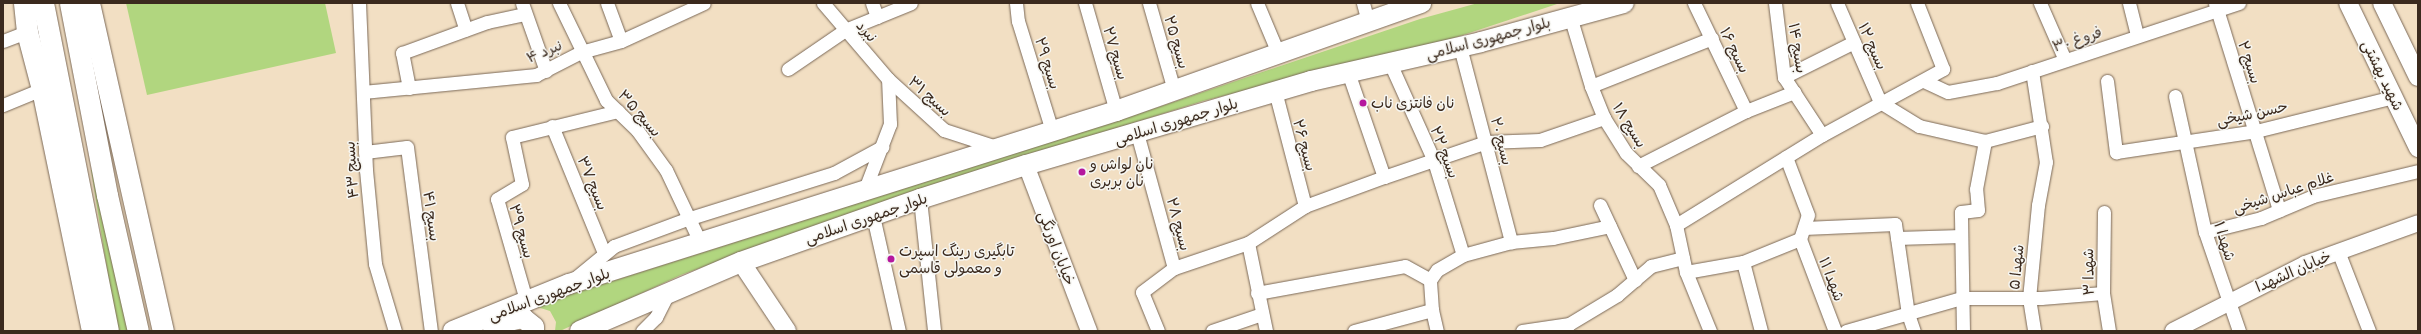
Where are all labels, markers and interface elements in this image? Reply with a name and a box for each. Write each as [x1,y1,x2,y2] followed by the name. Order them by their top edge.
[1161,13,1193,71] street label: بسیج ۲۵
[1424,13,1552,63] street label: بلوار جمهوری اسلامی
[853,17,881,45] street label: نبرد
[1855,20,1891,72] street label: بسیج ۱۲
[1785,22,1811,74] street label: بسیج ۱۴
[2050,23,2104,55] street label: فروغ ۳۰
[1100,24,1132,82] street label: بسیج ۲۷
[1716,24,1754,76] street label: بسیج ۱۶
[523,35,565,67] street label: نبرد ۴
[1032,35,1064,91] street label: بسیج ۲۹
[2358,37,2408,113] street label: شهید بهشتی
[2235,38,2265,86] street label: بسیج ۲
[905,72,955,120] street label: بسیج ۳۱
[615,86,665,140] street label: بسیج ۳۵
[1112,94,1240,148] street label: بلوار جمهوری اسلامی
[1371,94,1454,112] place label: نان فانتزی ناب
[2215,97,2289,129] street label: حسن شیخی
[1358,98,1368,108] marker: نان فانتزی ناب
[1609,99,1651,151] street label: بسیج ۱۸
[1487,115,1517,167] street label: بسیج ۲۰
[1289,117,1321,173] street label: بسیج ۲۶
[1427,123,1463,181] street label: بسیج ۲۲
[340,141,362,199] street label: بسیج ۴۳
[574,153,612,213] street label: بسیج ۳۷
[1090,154,1153,189] place label: نان لواش و نان بربری
[1077,167,1087,177] marker: نان لواش و نان بربری
[2230,167,2336,217] street label: غلام عباس شیخی
[802,189,930,247] street label: بلوار جمهوری اسلامی
[420,190,444,242] street label: بسیج ۴۱
[1163,195,1195,253] street label: بسیج ۲۸
[506,202,538,260] street label: بسیج ۳۹
[1035,208,1079,288] street label: خیابان اورنگی
[2210,219,2240,263] street label: شهدا ۱
[899,241,1014,276] place label: تابگیری رینگ اسپرت و معمولی قاسمی
[2005,243,2027,291] street label: شهدا ۵
[2252,246,2334,296] street label: خیابان الشهدا
[2079,248,2097,296] street label: شهدا ۳
[886,254,896,264] marker: تابگیری رینگ اسپرت و معمولی قاسمی
[1815,254,1849,304] street label: شهدا ۱۱
[486,264,612,324] street label: بلوار جمهوری اسلامی

